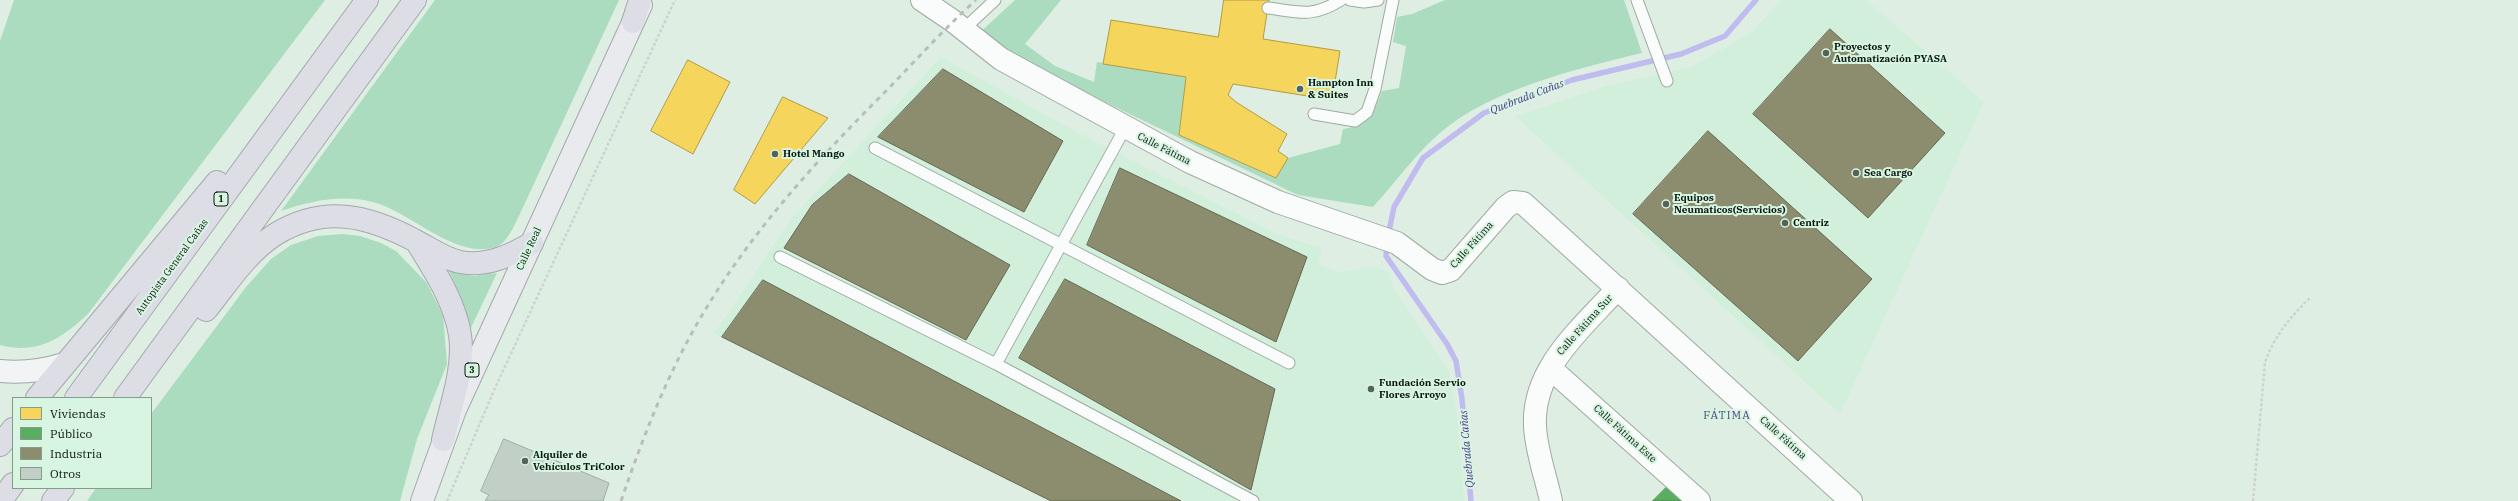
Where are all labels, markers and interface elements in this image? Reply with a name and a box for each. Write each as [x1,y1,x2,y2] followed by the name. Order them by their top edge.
[1834,41,1947,64] place label: Proyectos y Automatización PYASA
[1821,48,1831,58] marker: Proyectos y Automatización PYASA
[1308,77,1373,100] place label: Hampton Inn & Suites
[1488,77,1566,117] water label: Quebrada Cañas
[1295,84,1305,94] marker: Hampton Inn & Suites
[1135,130,1193,168] street label: Calle Fátima
[783,148,845,160] place label: Hotel Mango
[770,149,780,159] marker: Hotel Mango
[1864,167,1913,179] place label: Sea Cargo
[1851,168,1861,178] marker: Sea Cargo
[214,192,228,206] road number: 1
[1674,192,1786,216] place label: Equipos Neumaticos(Servicios)
[1661,199,1671,209] marker: Equipos Neumaticos(Servicios)
[133,217,211,317] street label: Autopista General Cañas
[1793,217,1829,229] place label: Centriz
[1780,218,1790,228] marker: Centriz
[1448,219,1496,271] street label: Calle Fátima
[514,226,544,272] street label: Calle Real
[1555,292,1615,358] street label: Calle Fátima Sur
[465,363,479,377] road number: 3
[1379,377,1466,400] place label: Fundación Servio Flores Arroyo
[1366,384,1376,394] marker: Fundación Servio Flores Arroyo
[12,397,152,489] legend
[1591,402,1659,466] street label: Calle Fátima Este
[50,406,106,421] text: Viviendas
[1703,409,1751,423] district label: FÁTIMA
[1457,410,1477,488] water label: Quebrada Cañas
[1757,414,1809,462] street label: Calle Fátima
[50,426,92,441] text: Público
[50,446,102,461] text: Industria
[533,449,625,472] place label: Alquiler de Vehículos TriColor
[520,456,530,466] marker: Alquiler de Vehículos TriColor
[50,466,81,481] text: Otros

